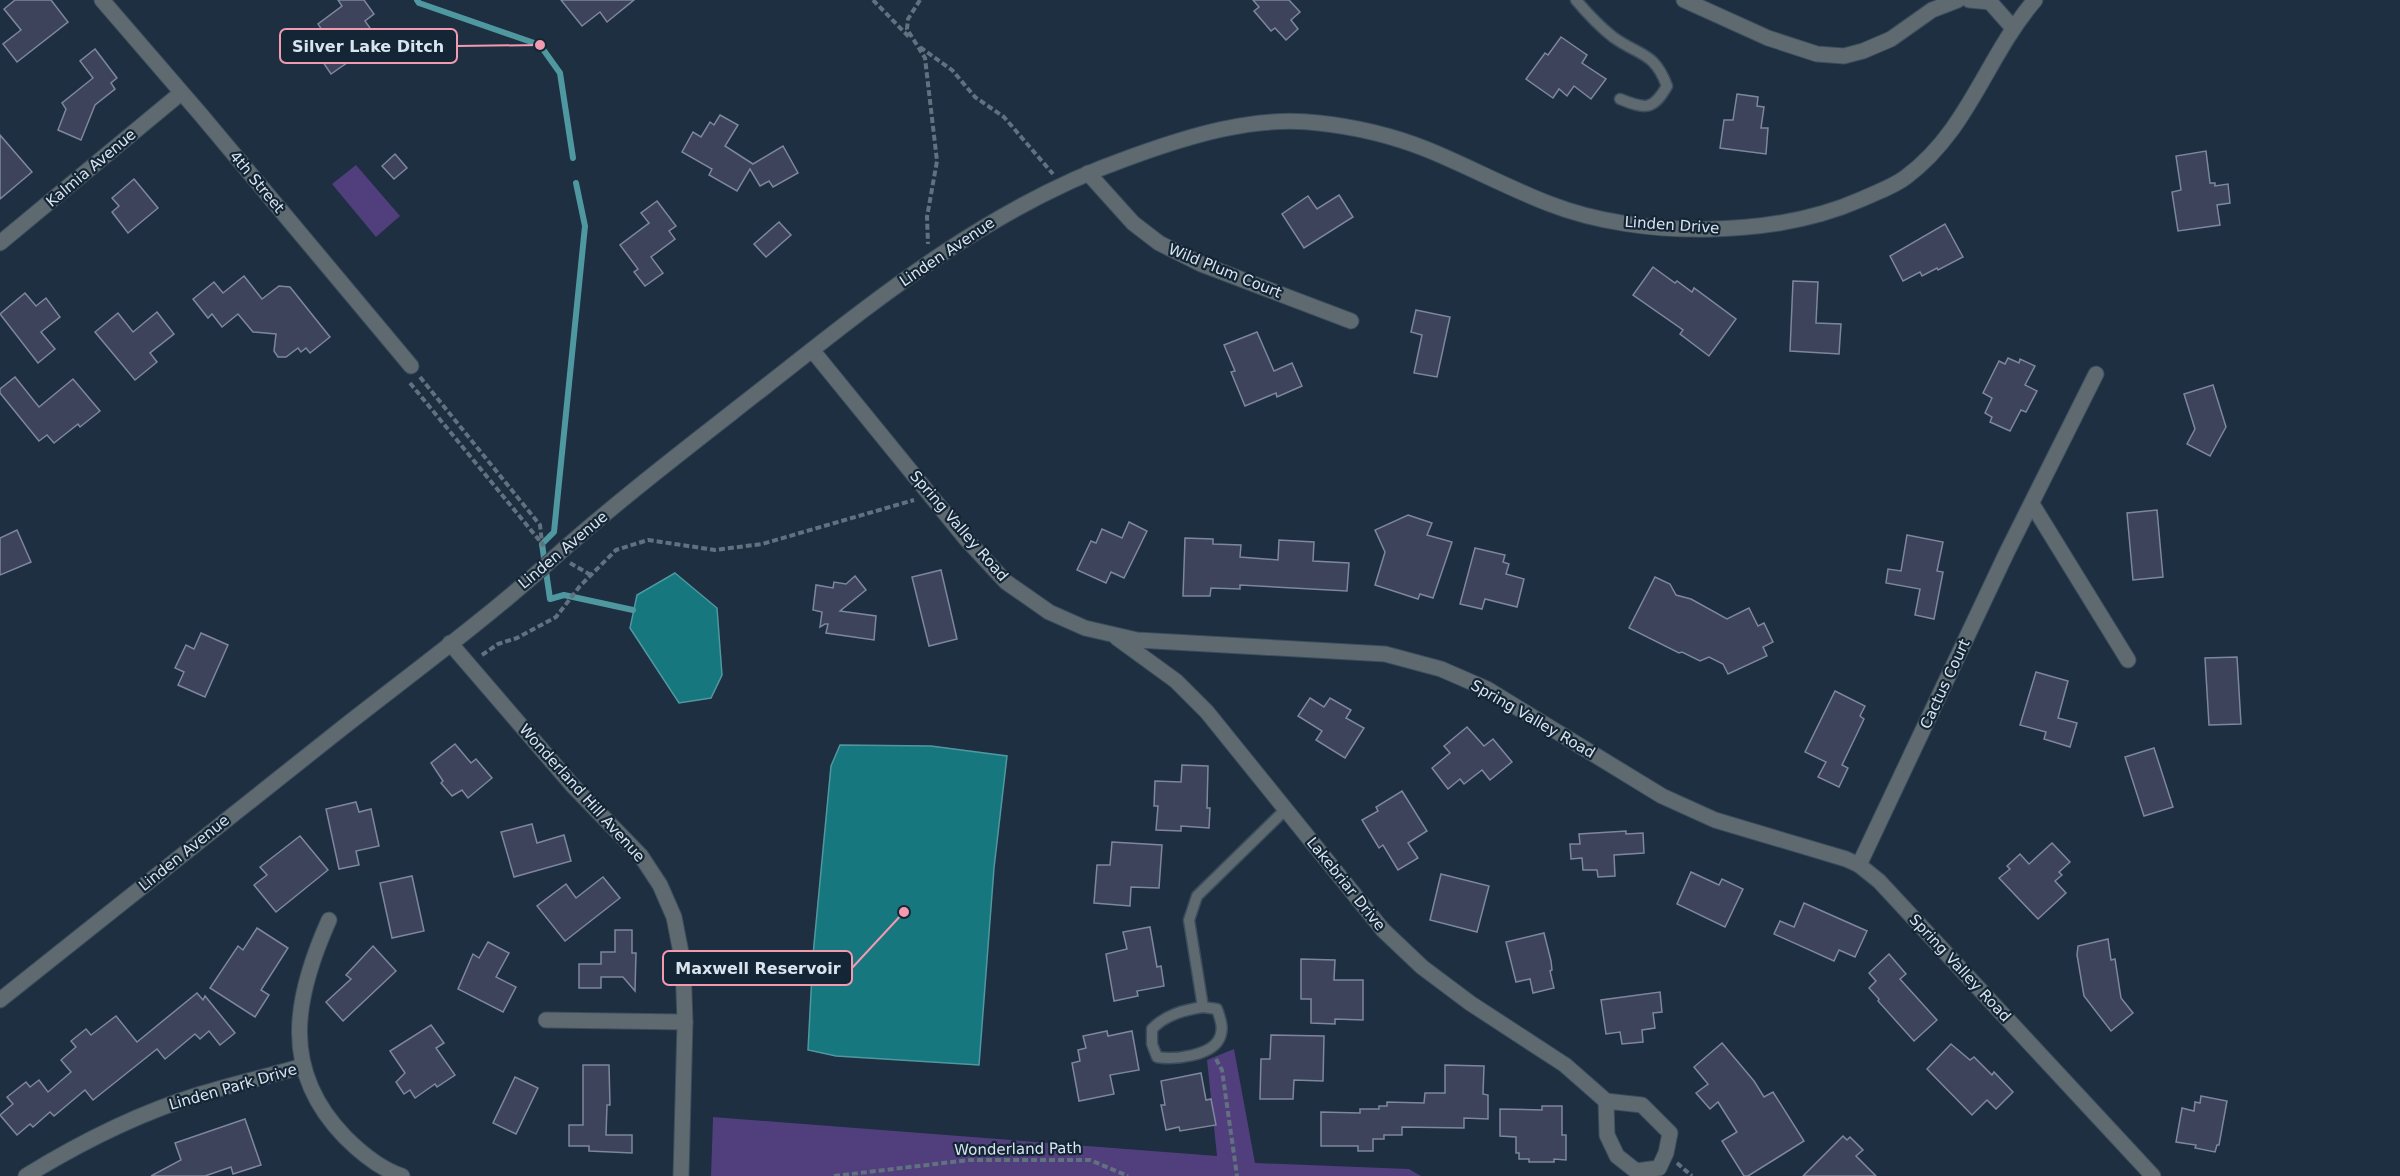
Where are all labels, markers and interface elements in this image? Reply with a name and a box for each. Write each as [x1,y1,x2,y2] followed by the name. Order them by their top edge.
[280,29,457,63] callout: Silver Lake Ditch
[292,37,444,56] text: Silver Lake Ditch
[43,125,139,211] street label: Kalmia Avenue
[226,147,288,217] street label: 4th Street
[1624,213,1720,237] street label: Linden Drive
[896,214,998,290] street label: Linden Avenue
[1166,240,1284,302] street label: Wild Plum Court
[906,467,1012,585] street label: Spring Valley Road
[515,507,611,593] street label: Linden Avenue
[1916,636,1974,732] street label: Cactus Court
[1468,676,1598,762] street label: Spring Valley Road
[515,720,649,866] street label: Wonderland Hill Avenue
[135,811,233,895] street label: Linden Avenue
[1303,834,1389,934] street label: Lakebriar Drive
[1906,911,2014,1025] street label: Spring Valley Road
[663,951,852,985] callout: Maxwell Reservoir
[675,959,841,978] text: Maxwell Reservoir
[167,1060,299,1114] street label: Linden Park Drive
[954,1139,1082,1159] street label: Wonderland Path

